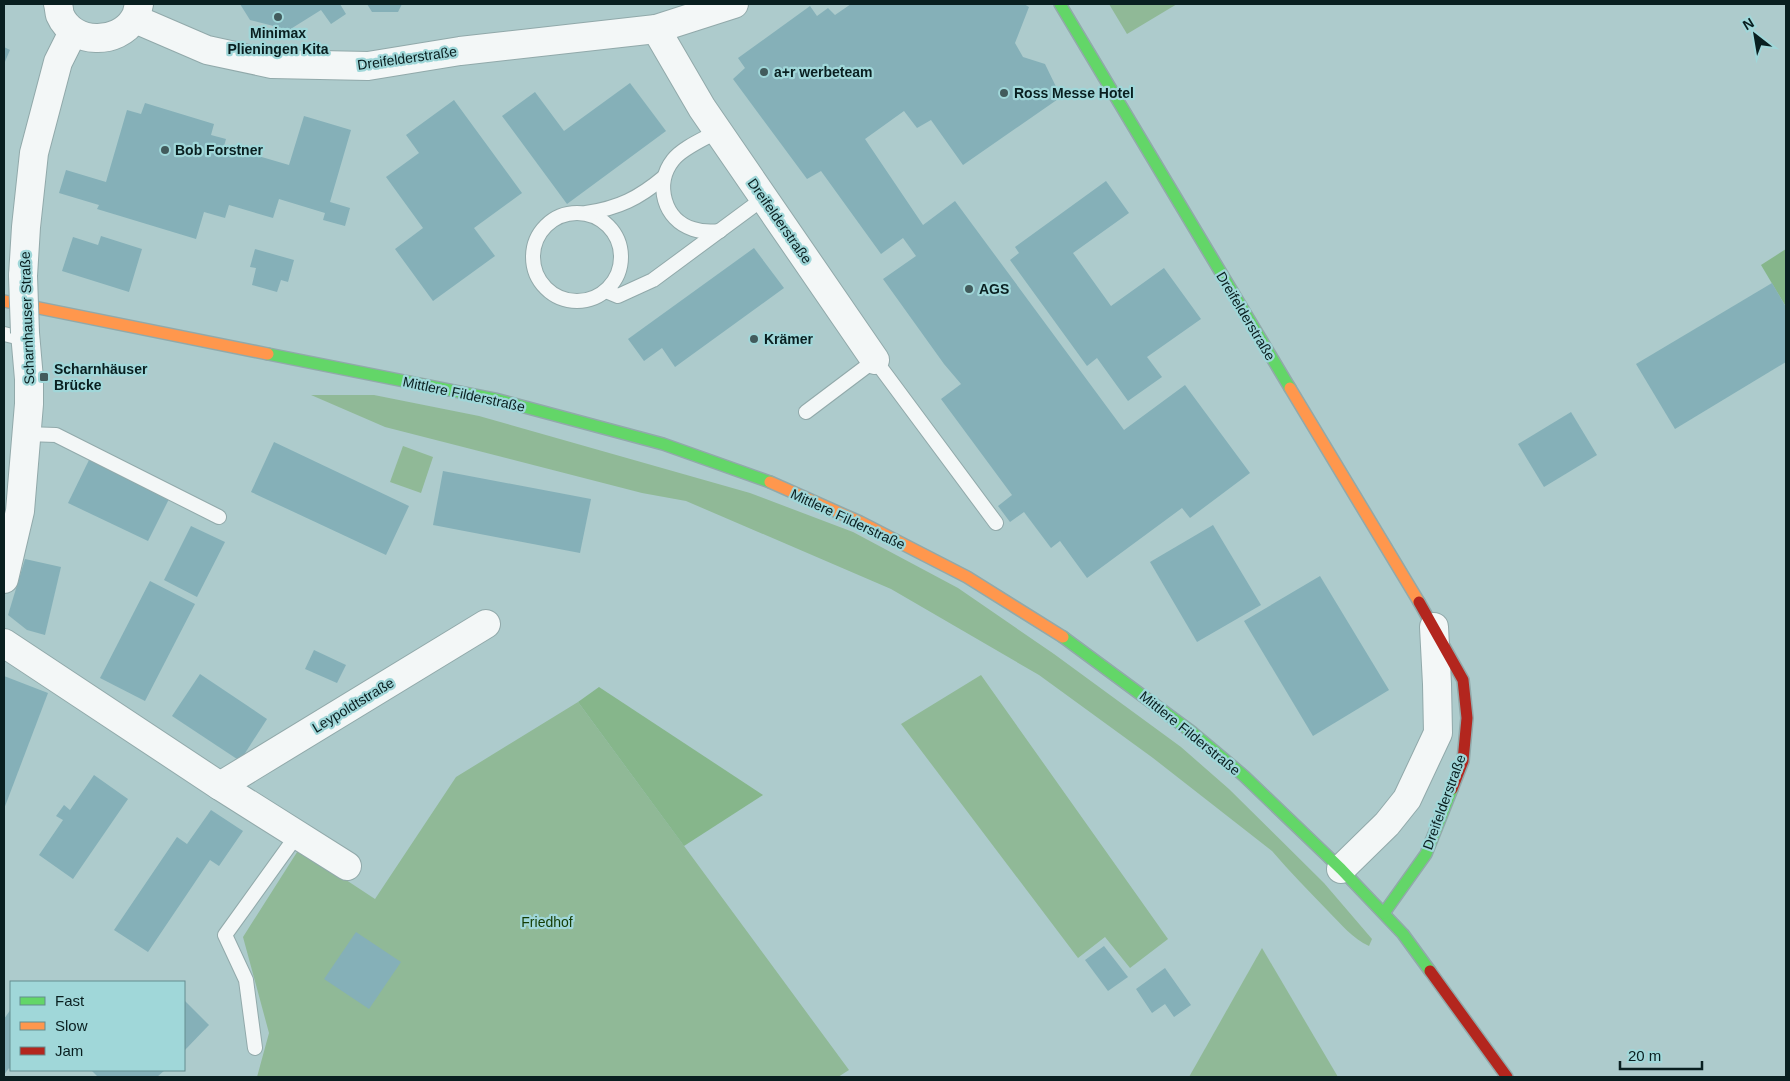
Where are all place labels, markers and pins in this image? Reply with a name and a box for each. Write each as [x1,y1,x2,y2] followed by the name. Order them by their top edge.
[272,11,284,23] marker: Minimax Plieningen Kita
[227,25,329,57] place label: Minimax Plieningen Kita
[774,64,872,80] place label: a+r werbeteam
[758,66,770,78] marker: a+r werbeteam
[1014,85,1134,101] place label: Ross Messe Hotel
[998,87,1010,99] marker: Ross Messe Hotel
[175,142,263,158] place label: Bob Forstner
[159,144,171,156] marker: Bob Forstner
[979,281,1009,297] place label: AGS
[963,283,975,295] marker: AGS
[764,331,814,347] place label: Krämer
[748,333,760,345] marker: Krämer
[54,361,148,393] place label: Scharnhäuser Brücke
[38,371,50,383] marker: Scharnhäuser Brücke

